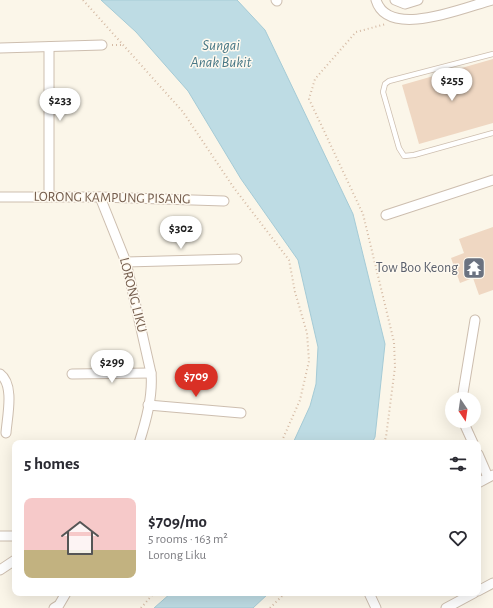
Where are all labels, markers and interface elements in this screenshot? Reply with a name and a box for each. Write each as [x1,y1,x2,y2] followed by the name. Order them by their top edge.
[190,38,251,70] water label: Sungai Anak Bukit
[428,68,476,102] pin: $255
[440,74,464,87] text: $255
[36,88,84,122] pin: $233
[48,94,72,107] text: $233
[33,190,191,206] street label: LORONG KAMPUNG PISANG
[157,216,205,250] pin: $302
[169,222,193,235] text: $302
[461,255,487,281] temple icon: Tow Boo Keong
[117,256,149,334] street label: LORONG LIKU
[376,261,458,275] place label: Tow Boo Keong
[88,350,136,384] pin: $299
[100,356,124,369] text: $299
[172,364,220,398] pin: $709
[184,370,208,383] text: $709
[445,392,481,428] north arrow
[445,392,481,428] map controls
[447,453,469,475] icon: filters
[24,455,80,472] text: 5 homes
[148,513,207,530] text: $709/mo
[56,514,104,562] icon: home
[447,527,469,549] icon: heart
[148,533,228,546] text: 5 rooms · 163 m²
[148,549,206,562] text: Lorong Liku

